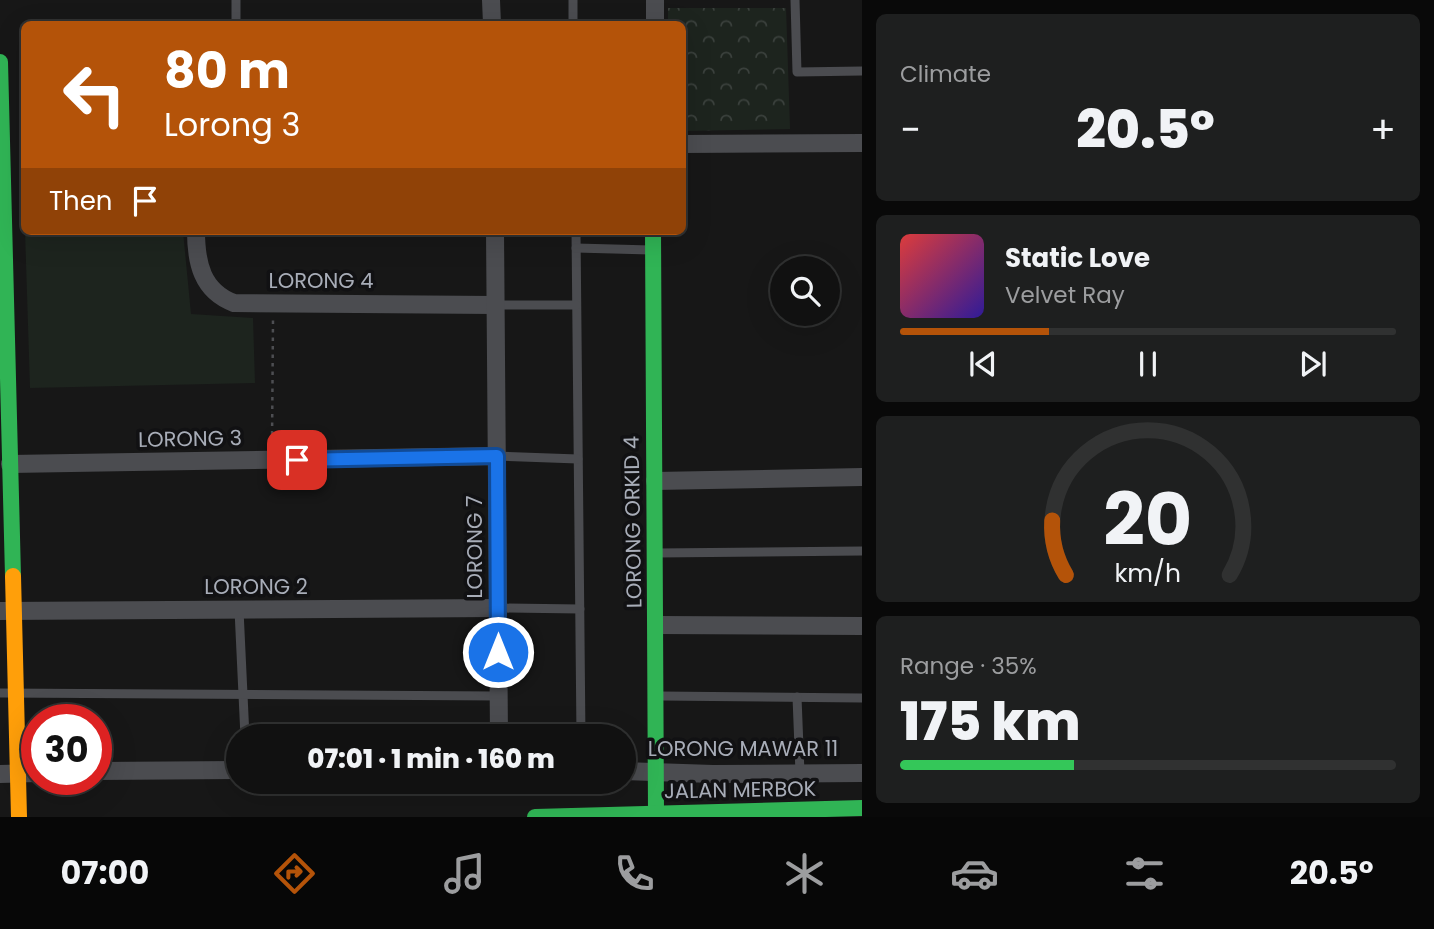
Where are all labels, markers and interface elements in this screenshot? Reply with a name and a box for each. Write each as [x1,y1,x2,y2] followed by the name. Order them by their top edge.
[164,37,290,105] text: 80 m
[49,49,140,140] icon: left
[900,58,991,90] text: Climate
[1076,93,1215,166] text: 20.5°
[164,102,300,147] text: Lorong 3
[900,103,921,156] text: −
[1370,103,1396,156] text: +
[126,182,164,220] icon: arrive
[49,183,112,219] text: Then
[1005,240,1150,276] text: Static Love
[770,256,840,326] map controls
[770,256,840,326] button: search
[269,266,373,295] street label: LORONG 4
[1005,279,1125,311] text: Velvet Ray
[964,345,1002,383] icon: previous
[1129,345,1167,383] icon: pause
[1294,345,1332,383] icon: next
[138,423,242,454] street label: LORONG 3
[267,430,327,490] pin
[616,436,649,608] street label: LORONG ORKID 4
[278,441,316,479] icon: arrive
[1103,469,1193,570] text: 20
[460,495,489,599] street label: LORONG 7
[1115,556,1181,591] text: km/h
[204,572,308,601] street label: LORONG 2
[461,615,535,689] position arrow
[900,650,1037,682] text: Range · 35%
[900,685,1080,758] text: 175 km
[21,704,112,795] speed limit sign: 30
[648,734,838,763] street label: LORONG MAWAR 11
[307,741,555,777] text: 07:01 · 1 min · 160 m
[664,774,817,805] street label: JALAN MERBOK
[270,849,319,898] icon: directions
[440,849,489,898] icon: music
[610,849,659,898] icon: phone
[780,849,829,898] icon: climate
[950,849,999,898] icon: car
[1120,849,1169,898] icon: filters
[60,850,149,895] text: 07:00
[1290,850,1374,895] text: 20.5°

